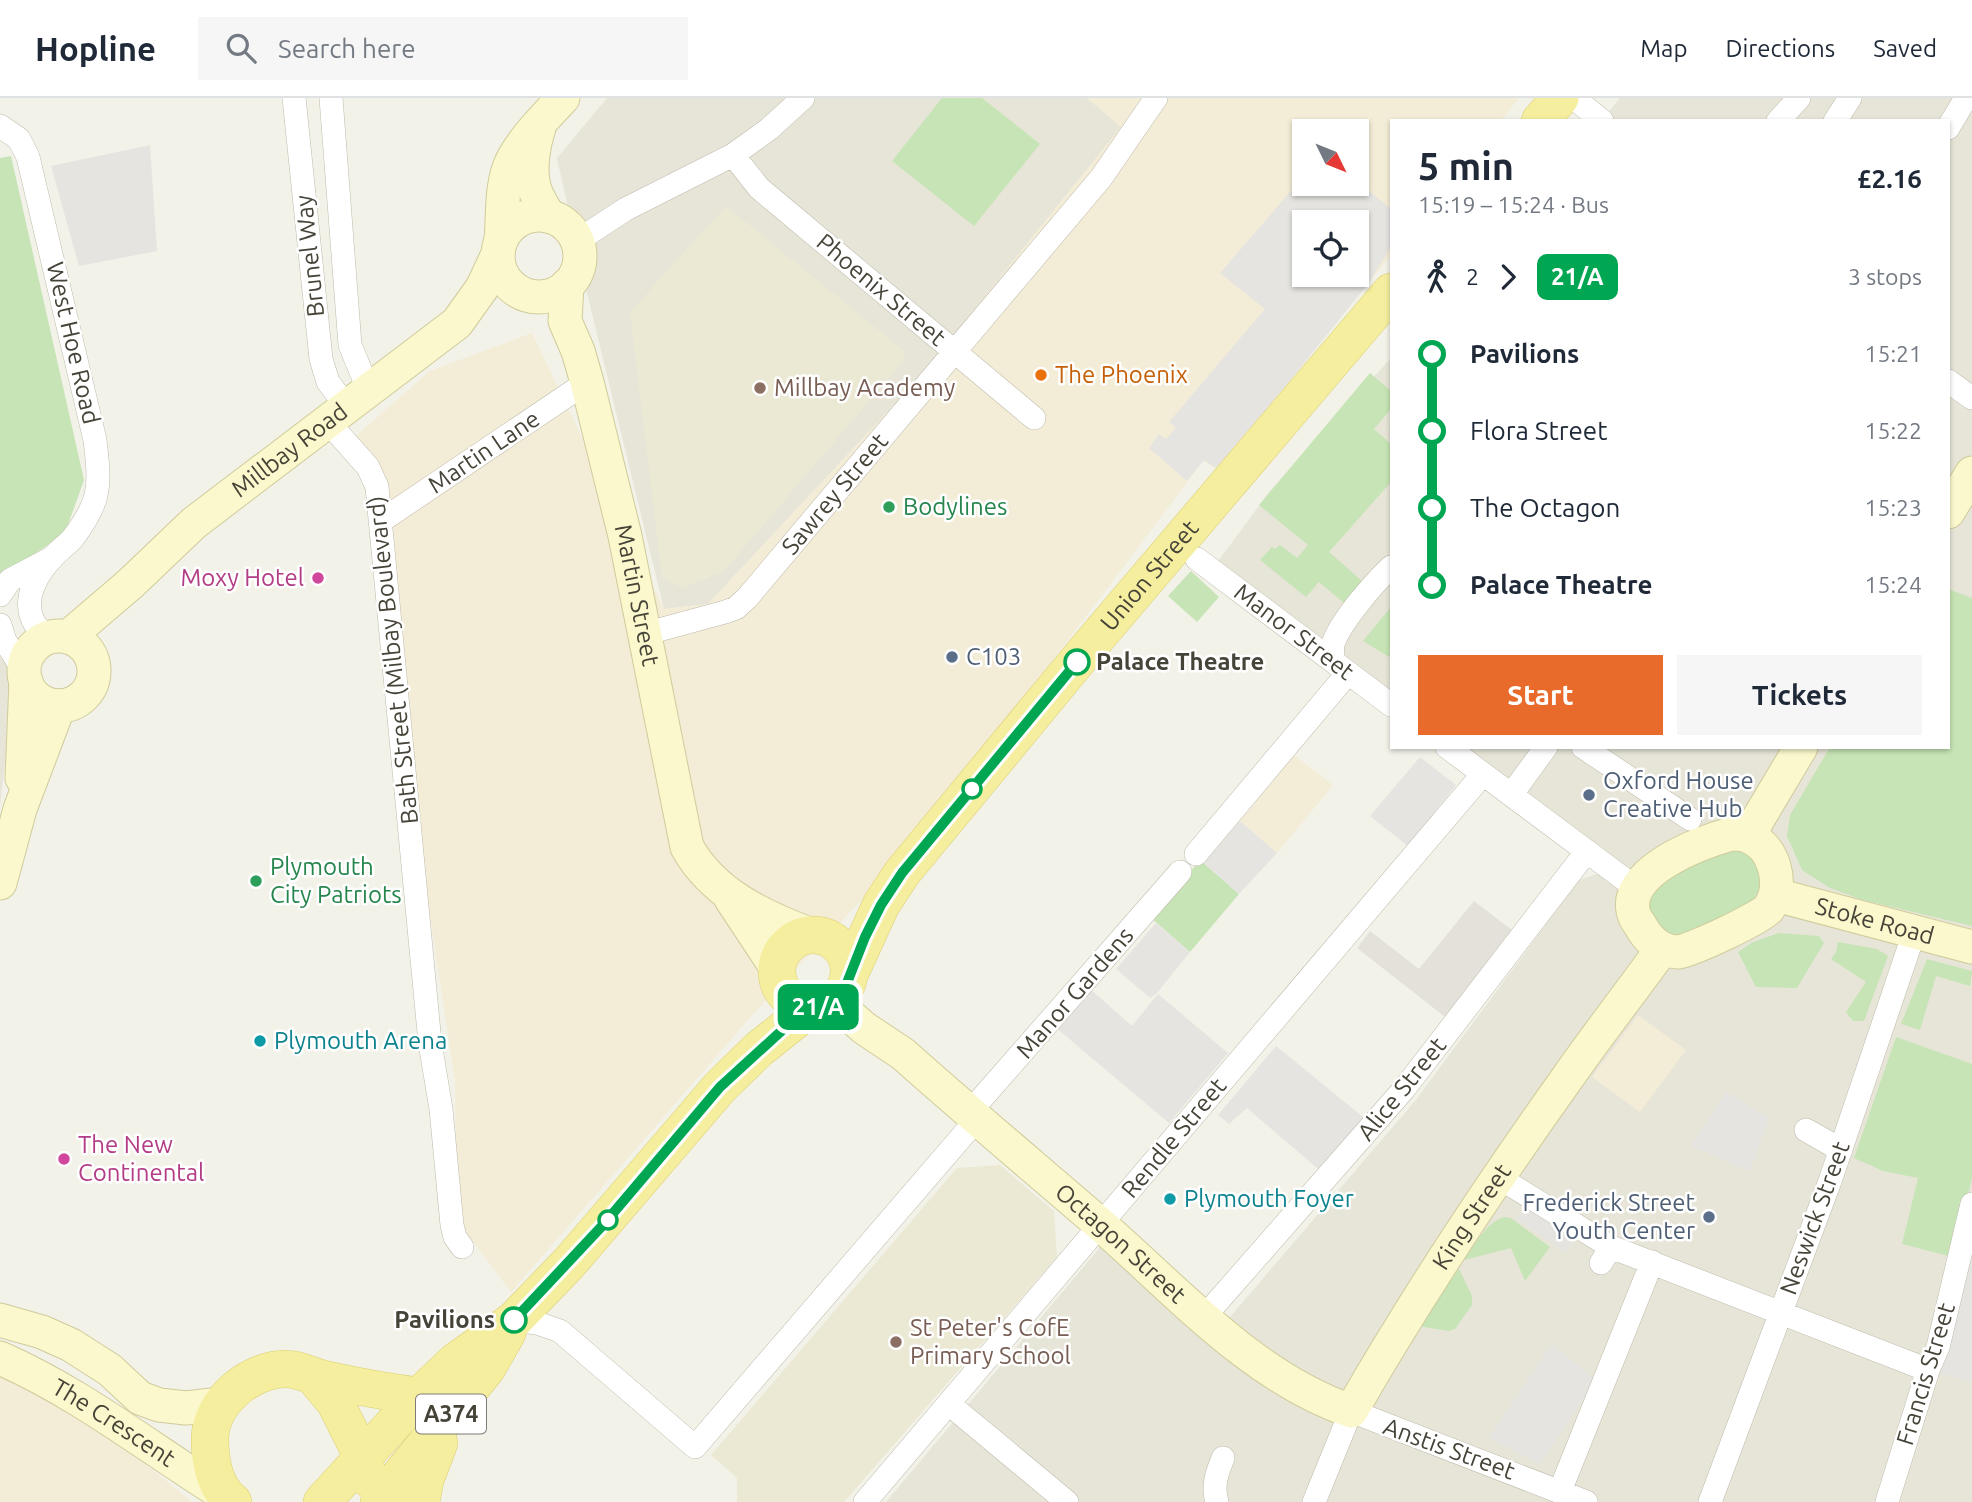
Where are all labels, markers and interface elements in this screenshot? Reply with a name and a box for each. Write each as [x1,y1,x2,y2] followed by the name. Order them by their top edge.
[198,17,688,80] search box
[222,29,260,67] icon: search
[35,30,156,67] text: Hopline
[278,34,415,63] text: Search here
[1640,35,1687,62] text: Map
[1725,35,1835,62] text: Directions
[1873,35,1937,62] text: Saved
[1292,119,1368,196] north arrow
[1292,119,1369,287] map controls
[1418,145,1514,187] text: 5 min
[1857,164,1922,193] text: £2.16
[1418,192,1609,217] text: 15:19 – 15:24 · Bus
[290,193,329,318] street label: Brunel Way
[1292,210,1369,287] button: locate
[812,228,952,352] street label: Phoenix Street
[1418,258,1456,296] icon: walk
[1489,258,1527,296] icon: forward
[42,259,105,426] street label: West Hoe Road
[1551,263,1604,290] text: 21/A
[1466,264,1479,289] text: 2
[1848,264,1922,289] text: 3 stops
[1470,339,1579,368] text: Pavilions
[1864,341,1922,366] text: 15:21
[1055,361,1188,388] place label: The Phoenix
[1033,367,1049,383] marker: The Phoenix
[774,374,956,401] place label: Millbay Academy
[752,380,768,396] marker: Millbay Academy
[226,397,352,502] street label: Millbay Road
[423,405,544,499] street label: Martin Lane
[1470,416,1607,445] text: Flora Street
[1864,418,1922,443] text: 15:22
[776,427,894,560] street label: Sawrey Street
[903,493,1007,520] place label: Bodylines
[1470,493,1620,522] text: The Octagon
[362,495,423,826] street label: Bath Street (Milbay Boulevard)
[1864,495,1922,520] text: 15:23
[881,499,897,515] marker: Bodylines
[1095,514,1204,636] street label: Union Street
[610,521,665,669] street label: Martin Street
[180,564,304,591] place label: Moxy Hotel
[310,570,326,586] marker: Moxy Hotel
[1470,570,1652,599] text: Palace Theatre
[1864,572,1922,597] text: 15:24
[1229,578,1360,686] street label: Manor Street
[966,643,1021,670] place label: C103
[1096,648,1264,675] place label: Palace Theatre
[944,649,960,665] marker: C103
[1064,649,1090,675] marker: Palace Theatre
[1418,655,1663,735] button: Start
[1677,655,1922,735] button: Tickets
[1603,767,1754,822] place label: Oxford House Creative Hub
[962,779,982,799] unlabelled marker
[1581,787,1597,803] marker: Oxford House Creative Hub
[270,853,402,908] place label: Plymouth City Patriots
[248,873,264,889] marker: Plymouth City Patriots
[1812,892,1937,949] street label: Stoke Road
[1011,922,1139,1064] street label: Manor Gardens
[769,984,867,1030] line badge: 21/A
[792,993,844,1020] text: 21/A
[274,1027,447,1054] place label: Plymouth Arena
[1352,1031,1452,1146] street label: Alice Street
[252,1033,268,1049] marker: Plymouth Arena
[1116,1072,1232,1203] street label: Rendle Street
[78,1131,204,1186] place label: The New Continental
[1774,1137,1855,1298] street label: Neswick Street
[56,1151,72,1167] marker: The New Continental
[1427,1158,1517,1274] street label: King Street
[1050,1178,1192,1309] street label: Octagon Street
[1184,1185,1354,1212] place label: Plymouth Foyer
[1522,1189,1696,1244] place label: Frederick Street Youth Center
[1162,1191,1178,1207] marker: Plymouth Foyer
[1701,1209,1717,1225] marker: Frederick Street Youth Center
[598,1210,618,1230] unlabelled marker
[1891,1299,1960,1448] street label: Francis Street
[394,1306,495,1333] place label: Pavilions
[501,1307,527,1333] marker: Pavilions
[910,1314,1071,1369] place label: St Peter's CofE Primary School
[888,1334,904,1350] marker: St Peter's CofE Primary School
[48,1373,181,1472] street label: The Crescent
[416,1394,486,1434] road number: A374
[1380,1412,1519,1485] street label: Anstis Street

